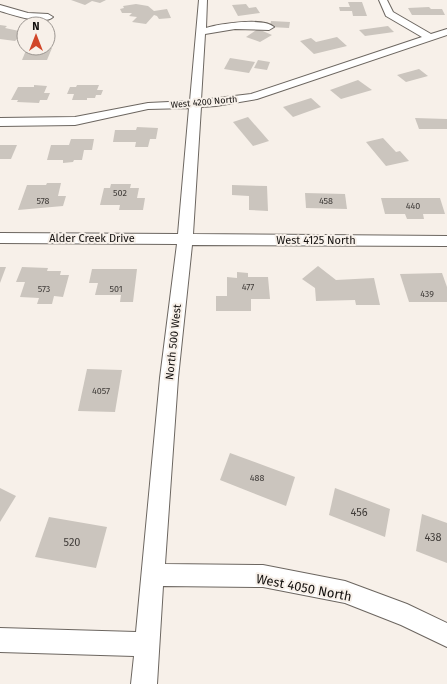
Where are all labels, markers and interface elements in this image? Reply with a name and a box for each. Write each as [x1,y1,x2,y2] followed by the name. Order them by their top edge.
[16,16,56,56] north arrow
[32,20,40,33] text: N
[170,94,238,110] street label: West 4200 North
[113,188,127,198] house number: 502
[36,196,50,206] house number: 578
[319,196,333,206] house number: 458
[406,201,420,211] house number: 440
[49,232,135,245] street label: Alder Creek Drive
[276,234,356,247] street label: West 4125 North
[242,282,254,292] house number: 477
[38,284,50,294] house number: 573
[109,284,123,294] house number: 501
[420,289,434,299] house number: 439
[163,303,184,381] street label: North 500 West
[92,386,110,396] house number: 4057
[250,473,264,483] house number: 488
[350,506,368,519] house number: 456
[424,531,442,544] house number: 438
[64,536,80,549] house number: 520
[255,571,353,604] street label: West 4050 North

